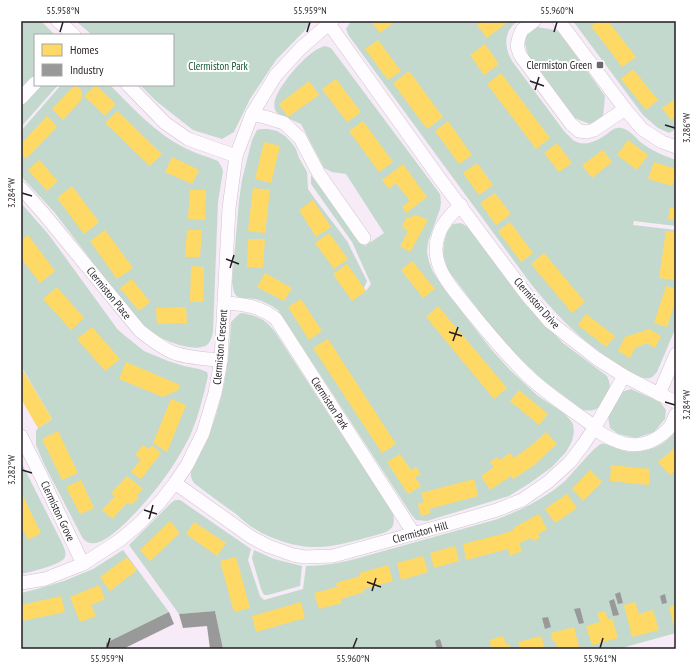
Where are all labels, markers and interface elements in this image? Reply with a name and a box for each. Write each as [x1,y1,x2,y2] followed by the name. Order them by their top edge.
[46,4,80,17] text: 55.958°N
[293,4,327,17] text: 55.959°N
[540,4,574,17] text: 55.960°N
[34,34,174,86] legend
[70,42,98,57] text: Homes
[526,58,592,72] place label: Clermiston Green
[188,59,249,73] park label: Clermiston Park
[595,60,605,70] marker: Clermiston Green
[70,62,104,77] text: Industry
[680,113,693,143] text: 3.286°W
[5,178,18,208] text: 3.284°W
[84,264,135,322] street label: Clermiston Place
[511,275,563,332] street label: Clermiston Drive
[210,309,230,385] street label: Clermiston Crescent
[308,374,353,432] street label: Clermiston Park
[680,390,693,420] text: 3.284°W
[5,455,18,485] text: 3.282°W
[38,479,78,544] street label: Clermiston Grove
[391,518,450,546] street label: Clermiston Hill
[90,652,124,665] text: 55.959°N
[336,652,370,665] text: 55.960°N
[583,652,617,665] text: 55.961°N

